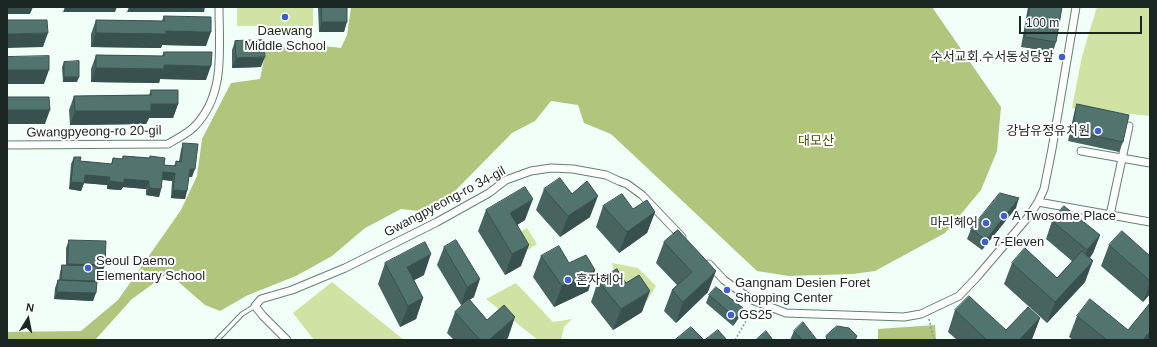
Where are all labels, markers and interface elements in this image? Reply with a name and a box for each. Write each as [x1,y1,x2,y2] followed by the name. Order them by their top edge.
[1021,8,1144,34] scale bar
[280,12,290,22] marker: Daewang Middle School
[1026,16,1059,30] text: 100 m
[244,23,326,54] place label: Daewang Middle School
[931,49,1054,65] place label: 수서교회.수서동성당앞
[1057,52,1067,62] marker: 수서교회.수서동성당앞
[26,123,162,141] street label: Gwangpyeong-ro 20-gil
[1006,123,1090,139] place label: 강남유정유치원
[1093,126,1103,136] marker: 강남유정유치원
[798,133,834,149] park label: 대모산
[382,163,508,241] street label: Gwangpyeong-ro 34-gil
[1012,208,1116,224] place label: A Twosome Place
[999,211,1009,221] marker: A Twosome Place
[930,215,978,231] place label: 마리헤어
[981,218,991,228] marker: 마리헤어
[993,234,1044,250] place label: 7-Eleven
[980,237,990,247] marker: 7-Eleven
[96,253,205,284] place label: Seoul Daemo Elementary School
[83,263,93,273] marker: Seoul Daemo Elementary School
[576,272,624,288] place label: 혼자헤어
[563,275,573,285] marker: 혼자헤어
[735,275,870,306] place label: Gangnam Desien Foret Shopping Center
[722,285,732,295] marker: Gangnam Desien Foret Shopping Center
[8,299,48,339] north arrow
[25,301,35,314] text: N
[739,307,772,323] place label: GS25
[726,310,736,320] marker: GS25

